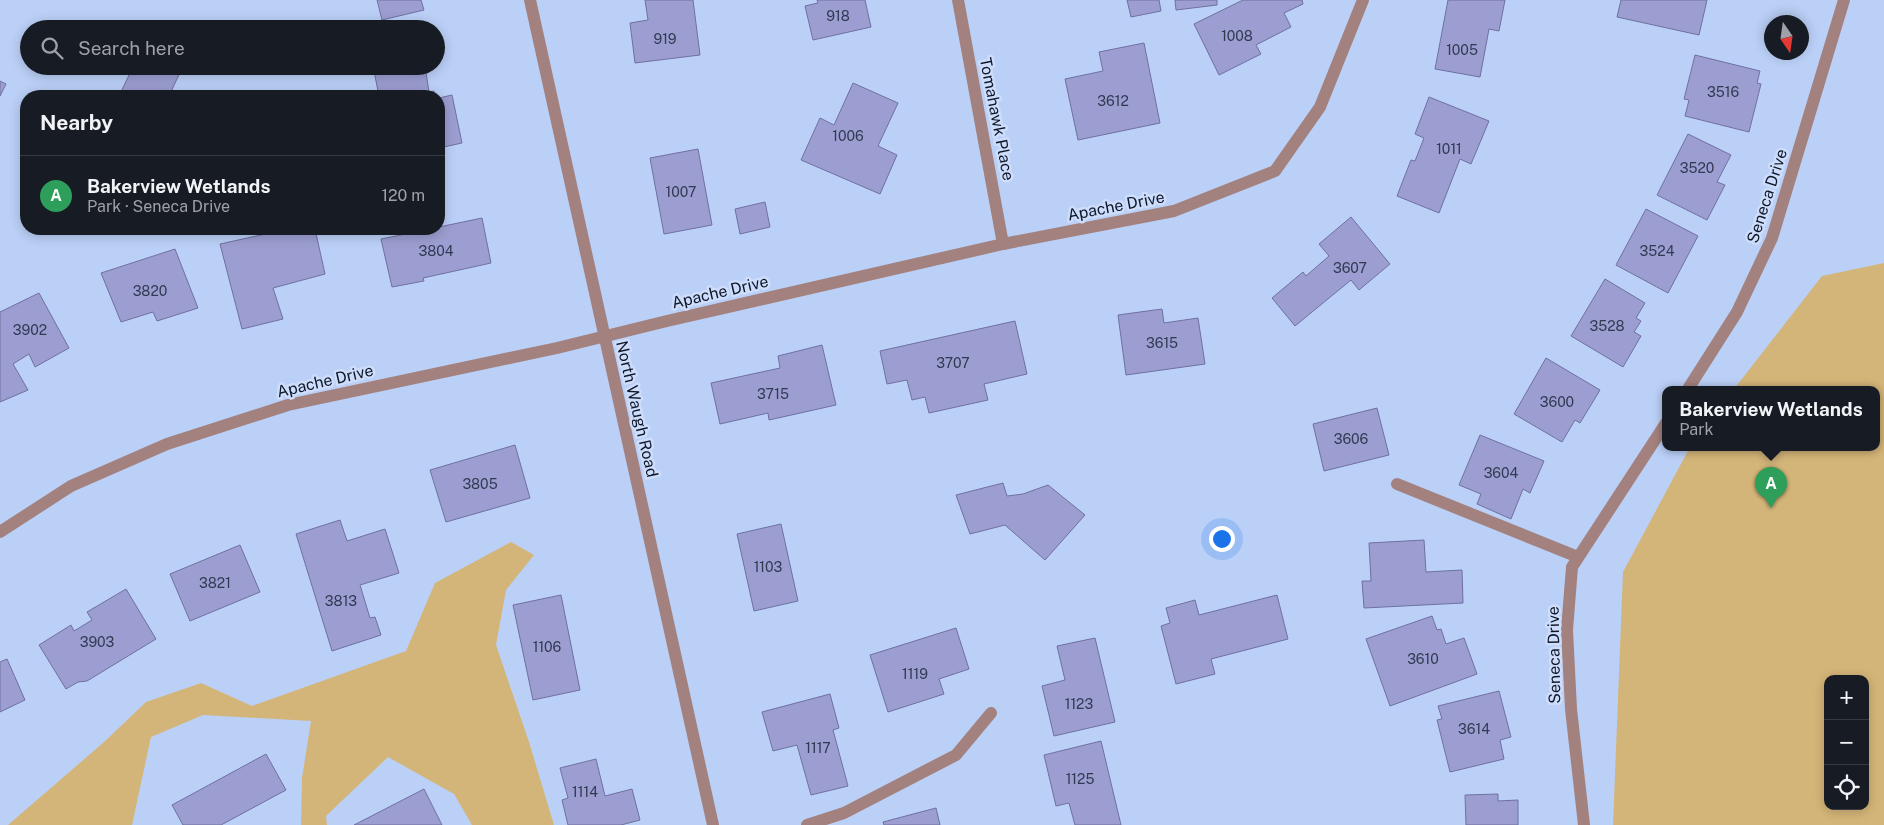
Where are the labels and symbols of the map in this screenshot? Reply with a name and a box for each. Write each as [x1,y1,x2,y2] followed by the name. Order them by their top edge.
[826,8,850,24] house number: 918
[1764,15,1809,60] north arrow
[1221,28,1253,44] house number: 1008
[653,31,677,47] house number: 919
[1446,42,1478,58] house number: 1005
[976,56,1018,182] street label: Tomahawk Place
[1707,84,1739,100] house number: 3516
[1097,93,1129,109] house number: 3612
[832,128,864,144] house number: 1006
[1436,141,1462,157] house number: 1011
[1743,147,1791,245] street label: Seneca Drive
[1680,160,1714,176] house number: 3520
[666,184,696,200] house number: 1007
[1066,187,1166,225] street label: Apache Drive
[418,243,454,259] house number: 3804
[1640,243,1675,259] house number: 3524
[1333,260,1367,276] house number: 3607
[670,272,770,312] street label: Apache Drive
[133,283,167,299] house number: 3820
[1589,318,1625,334] house number: 3528
[13,322,47,338] house number: 3902
[1146,335,1178,351] house number: 3615
[612,339,662,479] street label: North Waugh Road
[936,355,970,371] house number: 3707
[275,361,375,401] street label: Apache Drive
[757,386,789,402] house number: 3715
[1540,394,1574,410] house number: 3600
[1334,431,1369,447] house number: 3606
[1484,465,1519,481] house number: 3604
[1755,467,1787,508] pin: A
[462,476,498,492] house number: 3805
[1209,526,1235,552] your location
[754,559,783,575] house number: 1103
[199,575,231,591] house number: 3821
[325,593,357,609] house number: 3813
[1544,606,1564,704] street label: Seneca Drive
[80,634,115,650] house number: 3903
[533,639,562,655] house number: 1106
[1407,651,1439,667] house number: 3610
[902,666,928,682] house number: 1119
[1065,696,1093,712] house number: 1123
[1458,721,1490,737] house number: 3614
[805,740,831,756] house number: 1117
[1066,771,1094,787] house number: 1125
[572,784,598,800] house number: 1114

